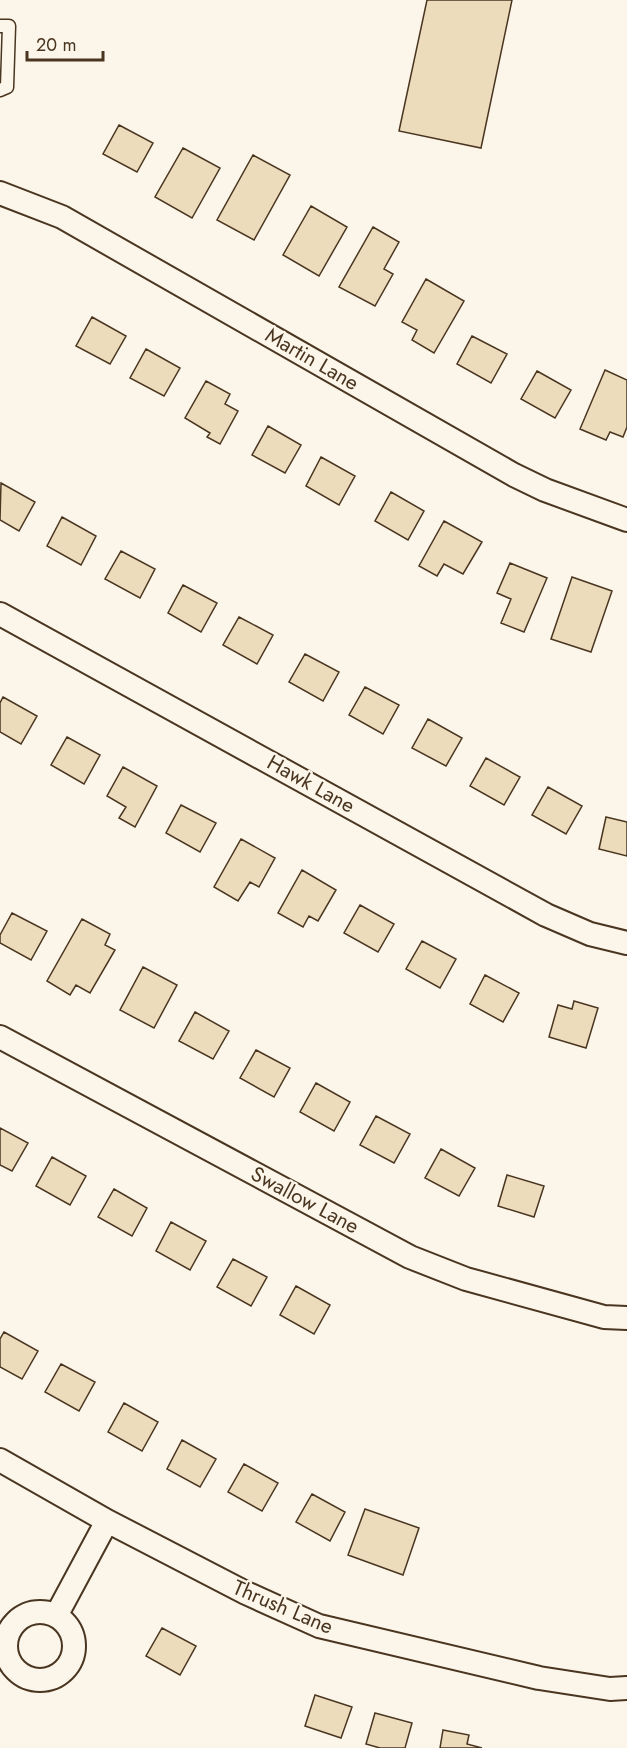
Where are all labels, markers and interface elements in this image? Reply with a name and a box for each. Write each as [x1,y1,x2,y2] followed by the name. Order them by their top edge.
[27,24,104,62] scale bar
[36,32,76,58] text: 20 m
[260,320,364,398] street label: Martin Lane
[262,748,361,821] street label: Hawk Lane
[246,1159,365,1241] street label: Swallow Lane
[228,1572,338,1642] street label: Thrush Lane

